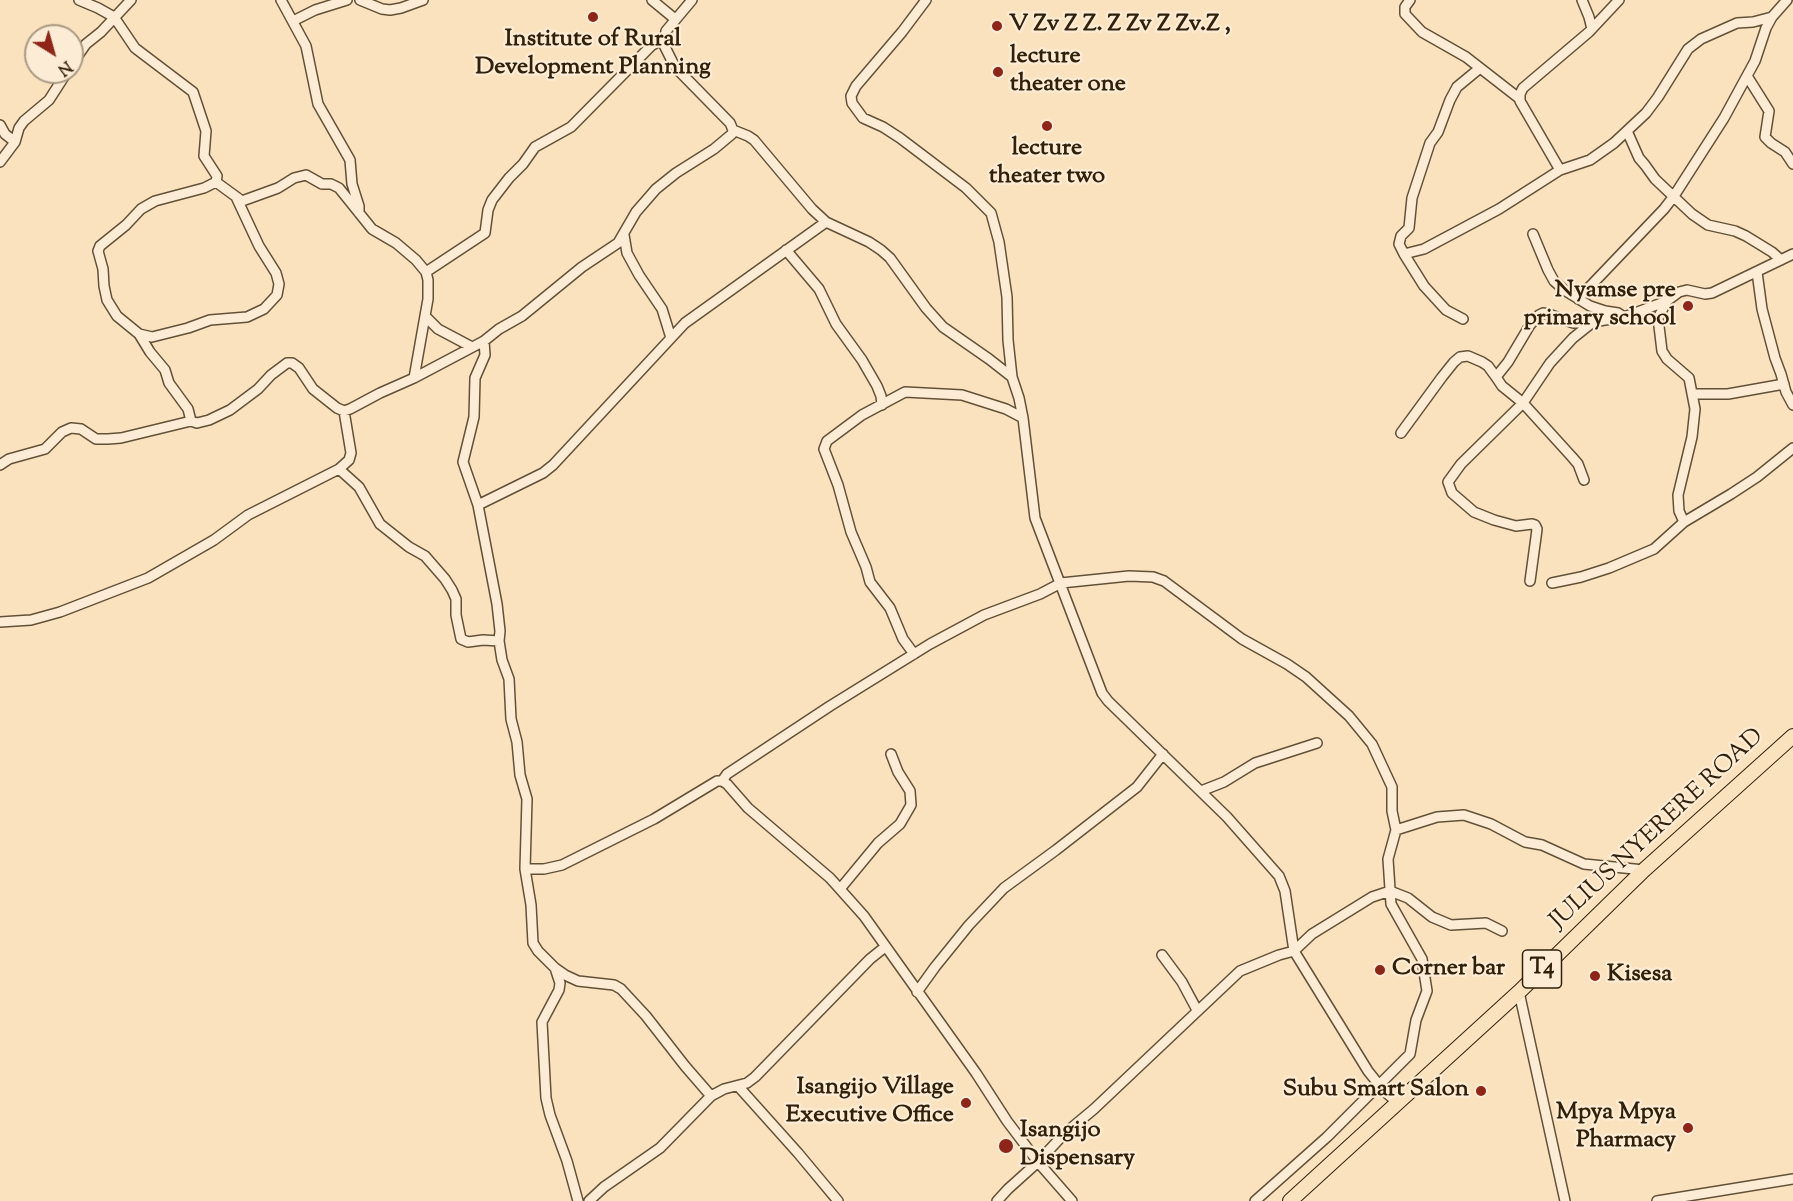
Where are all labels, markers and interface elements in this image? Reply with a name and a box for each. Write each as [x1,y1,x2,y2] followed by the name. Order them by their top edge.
[586,10,600,24] marker: Institute of Rural Development Planning
[1009,12,1231,40] place label: V Zv Z Z. Z Zv Z Zv.Z ,
[990,19,1004,33] marker: V Zv Z Z. Z Zv Z Zv.Z ,
[24,24,84,84] north arrow
[475,27,711,83] place label: Institute of Rural Development Planning
[1010,44,1126,100] place label: lecture theater one
[52,54,76,80] text: N
[991,65,1005,79] marker: lecture theater one
[1040,119,1054,133] marker: lecture theater two
[989,136,1105,192] place label: lecture theater two
[1523,278,1676,334] place label: Nyamse pre primary school
[1681,299,1695,313] marker: Nyamse pre primary school
[1545,723,1771,937] street label: JULIUS NYERERE ROAD
[1522,950,1562,988] road number: T4
[1392,956,1505,984] place label: Corner bar
[1607,962,1672,990] place label: Kisesa
[1373,963,1387,977] marker: Corner bar
[1588,969,1602,983] marker: Kisesa
[786,1075,954,1131] place label: Isangijo Village Executive Office
[1283,1077,1469,1105] place label: Subu Smart Salon
[1474,1084,1488,1098] marker: Subu Smart Salon
[959,1096,973,1110] marker: Isangijo Village Executive Office
[1556,1100,1676,1156] place label: Mpya Mpya Pharmacy
[1020,1118,1135,1174] place label: Isangijo Dispensary
[1681,1121,1695,1135] marker: Mpya Mpya Pharmacy
[997,1137,1015,1155] marker: Isangijo Dispensary

